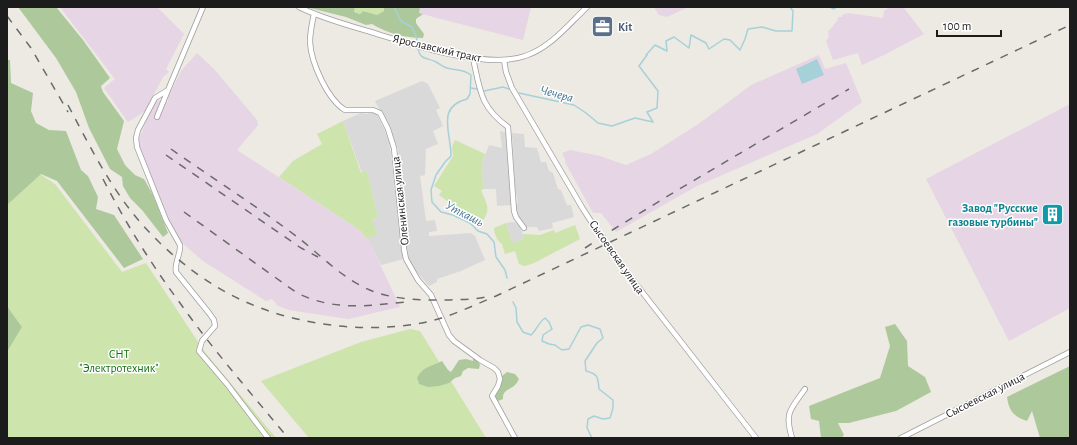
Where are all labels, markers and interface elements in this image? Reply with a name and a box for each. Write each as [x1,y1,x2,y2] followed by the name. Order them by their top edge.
[937,12,1001,38] scale bar
[589,14,615,40] office icon: Kit
[943,20,971,32] text: 100 m
[618,21,632,33] place label: Kit
[392,32,483,64] street label: Ярославский тракт
[539,84,575,105] water label: Чечера
[389,155,412,246] street label: Оленинская улица
[443,199,485,230] water label: Уткашь
[948,202,1038,229] place label: Завод "Русские газовые турбины"
[1040,202,1066,228] building icon: Завод "Русские газовые турбины"
[586,218,647,297] street label: Сысоевская улица
[79,348,159,374] park label: СНТ "Электротехник"
[943,370,1027,421] street label: Сысоевская улица

